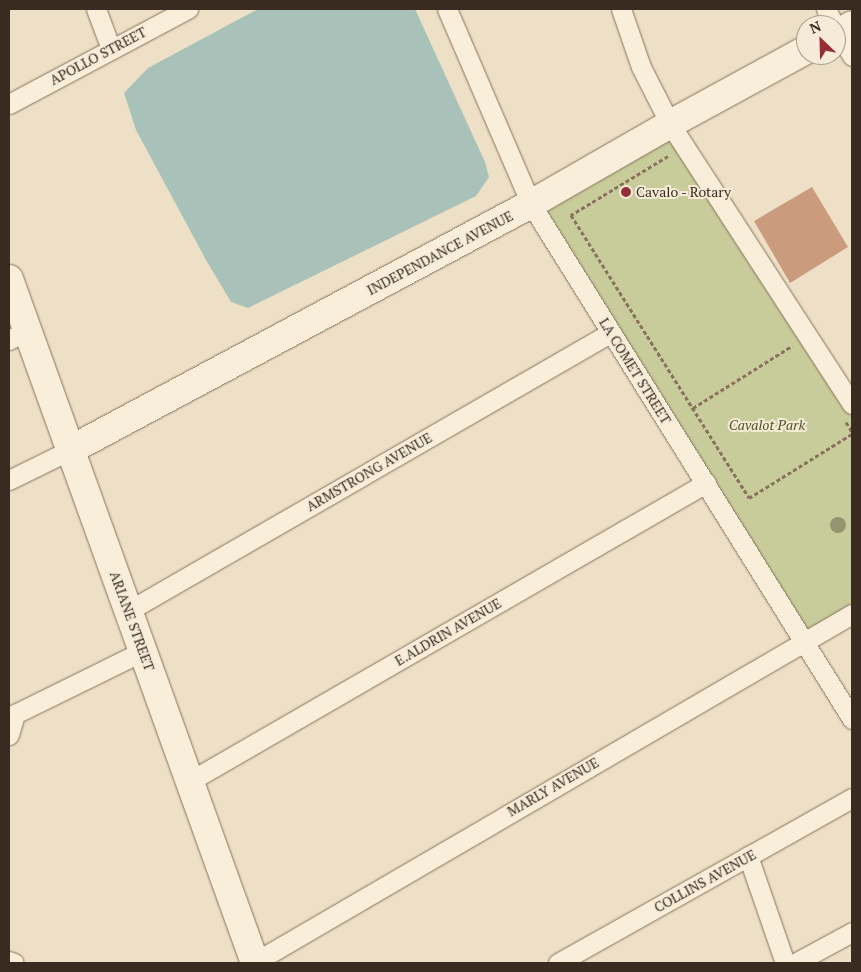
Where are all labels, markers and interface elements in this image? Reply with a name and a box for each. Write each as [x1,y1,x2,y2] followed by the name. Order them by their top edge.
[796,15,846,65] north arrow
[806,16,824,38] text: N
[47,23,149,89] street label: APOLLO STREET
[636,184,732,200] place label: Cavalo - Rotary
[620,186,632,198] marker: Cavalo - Rotary
[364,207,516,299] street label: INDEPENDANCE AVENUE
[596,315,674,427] street label: LA COMET STREET
[729,417,805,433] park label: Cavalot Park
[303,429,435,515] street label: ARMSTRONG AVENUE
[106,569,158,673] street label: ARIANE STREET
[392,595,504,669] street label: E.ALDRIN AVENUE
[504,754,602,820] street label: MARLY AVENUE
[651,846,759,916] street label: COLLINS AVENUE

